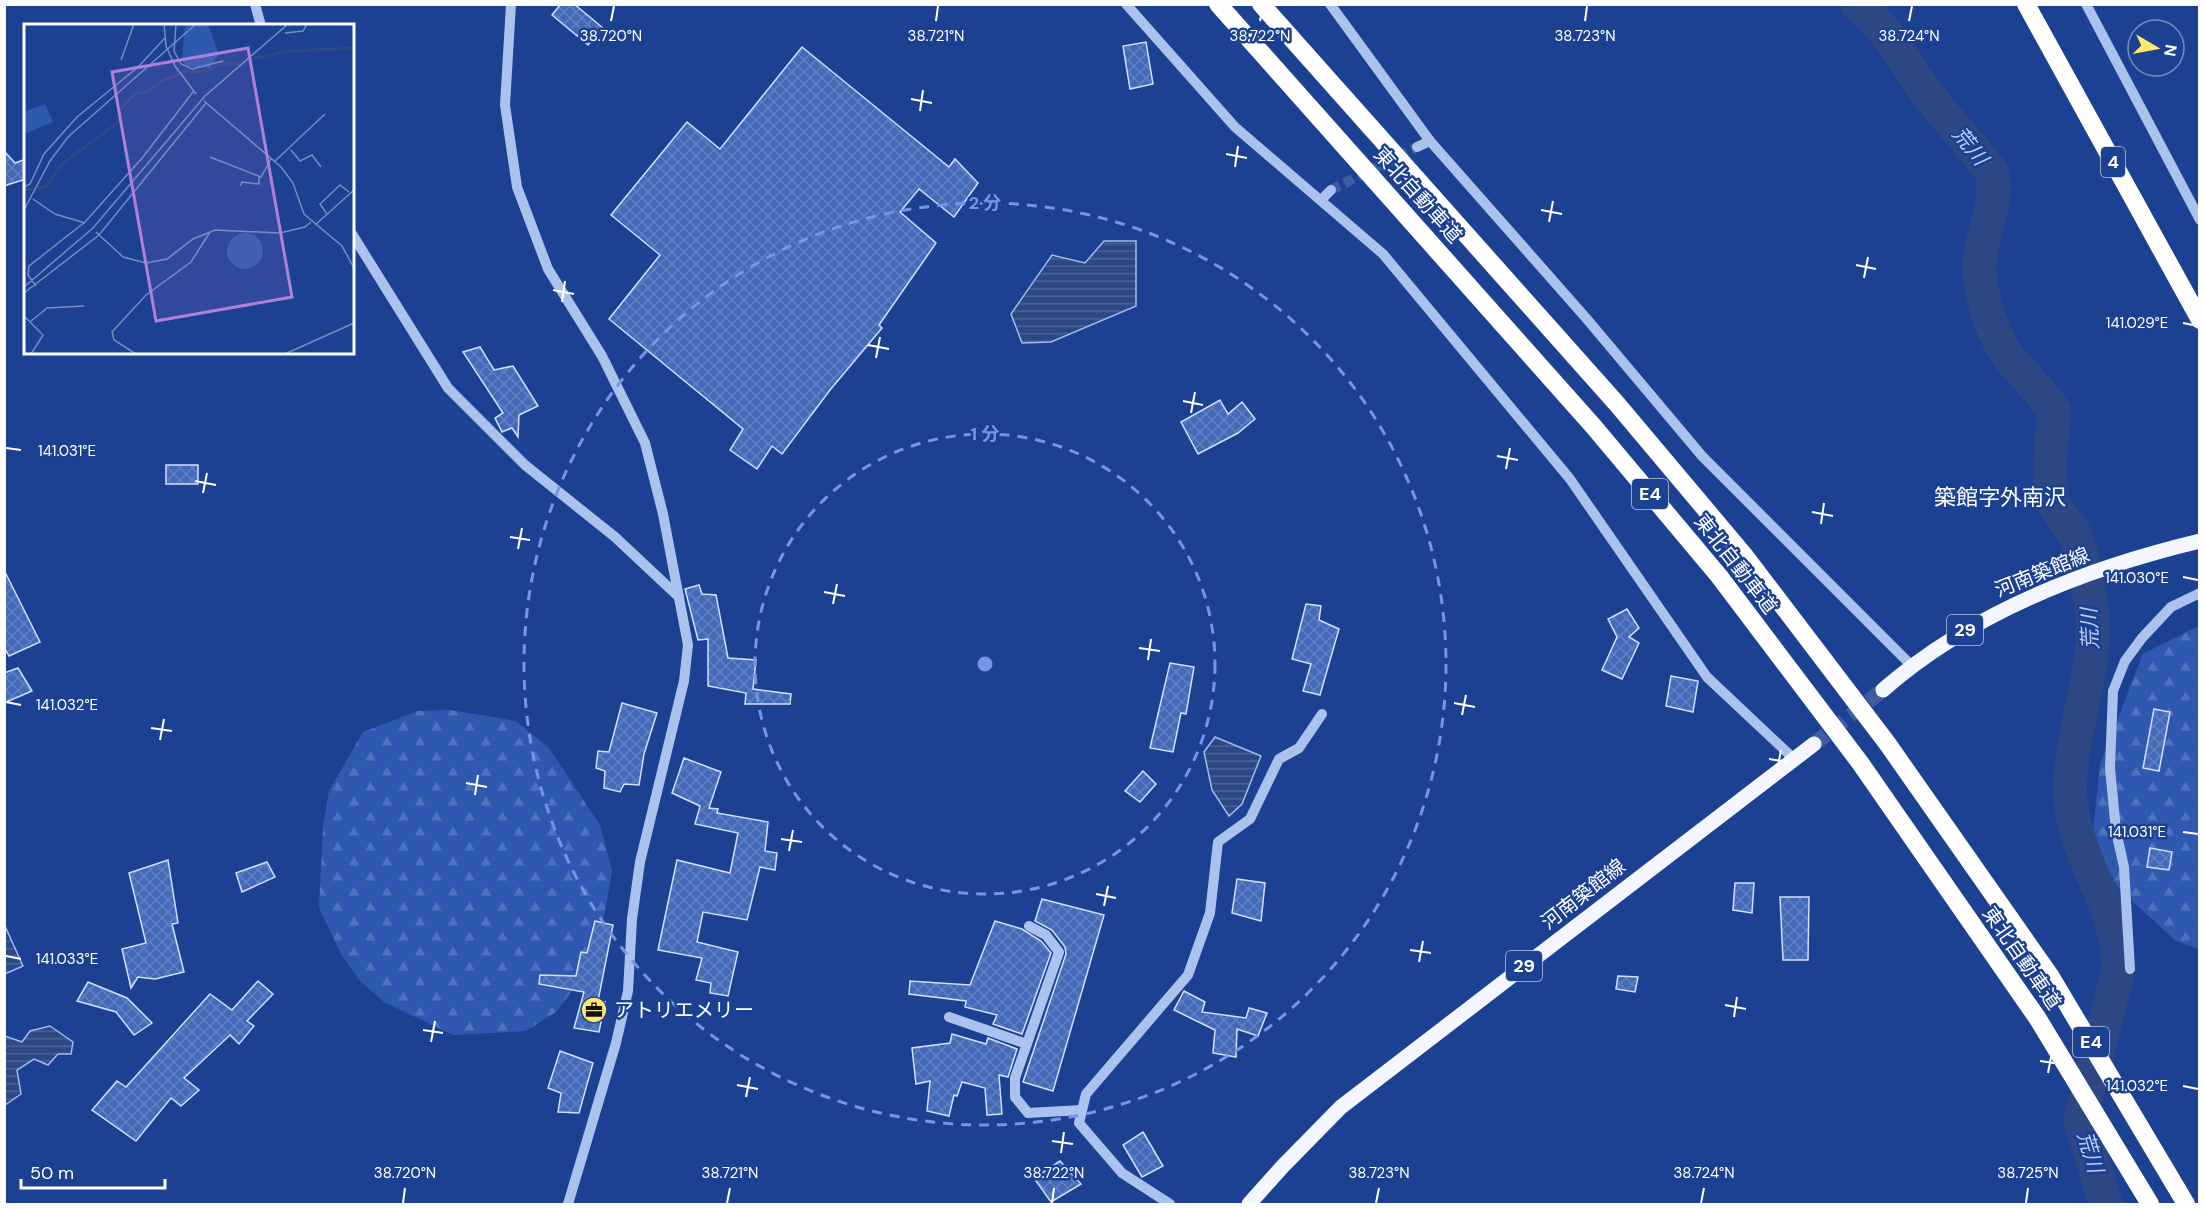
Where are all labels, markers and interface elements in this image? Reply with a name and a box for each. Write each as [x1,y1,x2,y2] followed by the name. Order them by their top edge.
[2126,18,2186,78] north arrow
[24,24,354,354] inset map
[580,26,642,46] text: 38.720°N
[908,26,964,46] text: 38.721°N
[1230,26,1290,46] text: 38.722°N
[1554,26,1616,46] text: 38.723°N
[1878,26,1940,46] text: 38.724°N
[2159,43,2182,58] text: N
[1946,121,1995,173] water label: 荒川
[1368,142,1468,248] street label: 東北自動車道
[2101,147,2125,177] road number: 4
[969,191,1001,215] text: 2 分
[2106,313,2168,333] text: 141.029°E
[971,422,999,446] text: 1 分
[38,441,96,461] text: 141.031°E
[1632,479,1668,509] road number: E4
[1934,483,2066,512] district label: 築館字外南沢
[1689,509,1783,619] street label: 東北自動車道
[1991,541,2093,603] street label: 河南築館線
[2105,568,2169,588] text: 141.030°E
[2075,605,2105,651] water label: 荒川
[1947,615,1983,645] road number: 29
[975,654,995,674] centre of rings
[36,695,98,715] text: 141.032°E
[2108,822,2166,842] text: 141.031°E
[1536,853,1630,935] street label: 河南築館線
[1977,901,2067,1015] street label: 東北自動車道
[36,949,98,969] text: 141.033°E
[1506,951,1542,981] road number: 29
[579,995,609,1025] office icon: アトリエメリー
[614,997,754,1023] place label: アトリエメリー
[2073,1027,2109,1057] road number: E4
[2106,1076,2168,1096] text: 141.032°E
[2070,1128,2110,1178] water label: 荒川
[21,1152,165,1190] scale bar
[30,1161,74,1185] text: 50 m
[374,1163,436,1183] text: 38.720°N
[702,1163,758,1183] text: 38.721°N
[1024,1163,1084,1183] text: 38.722°N
[1348,1163,1410,1183] text: 38.723°N
[1673,1163,1735,1183] text: 38.724°N
[1997,1163,2059,1183] text: 38.725°N

